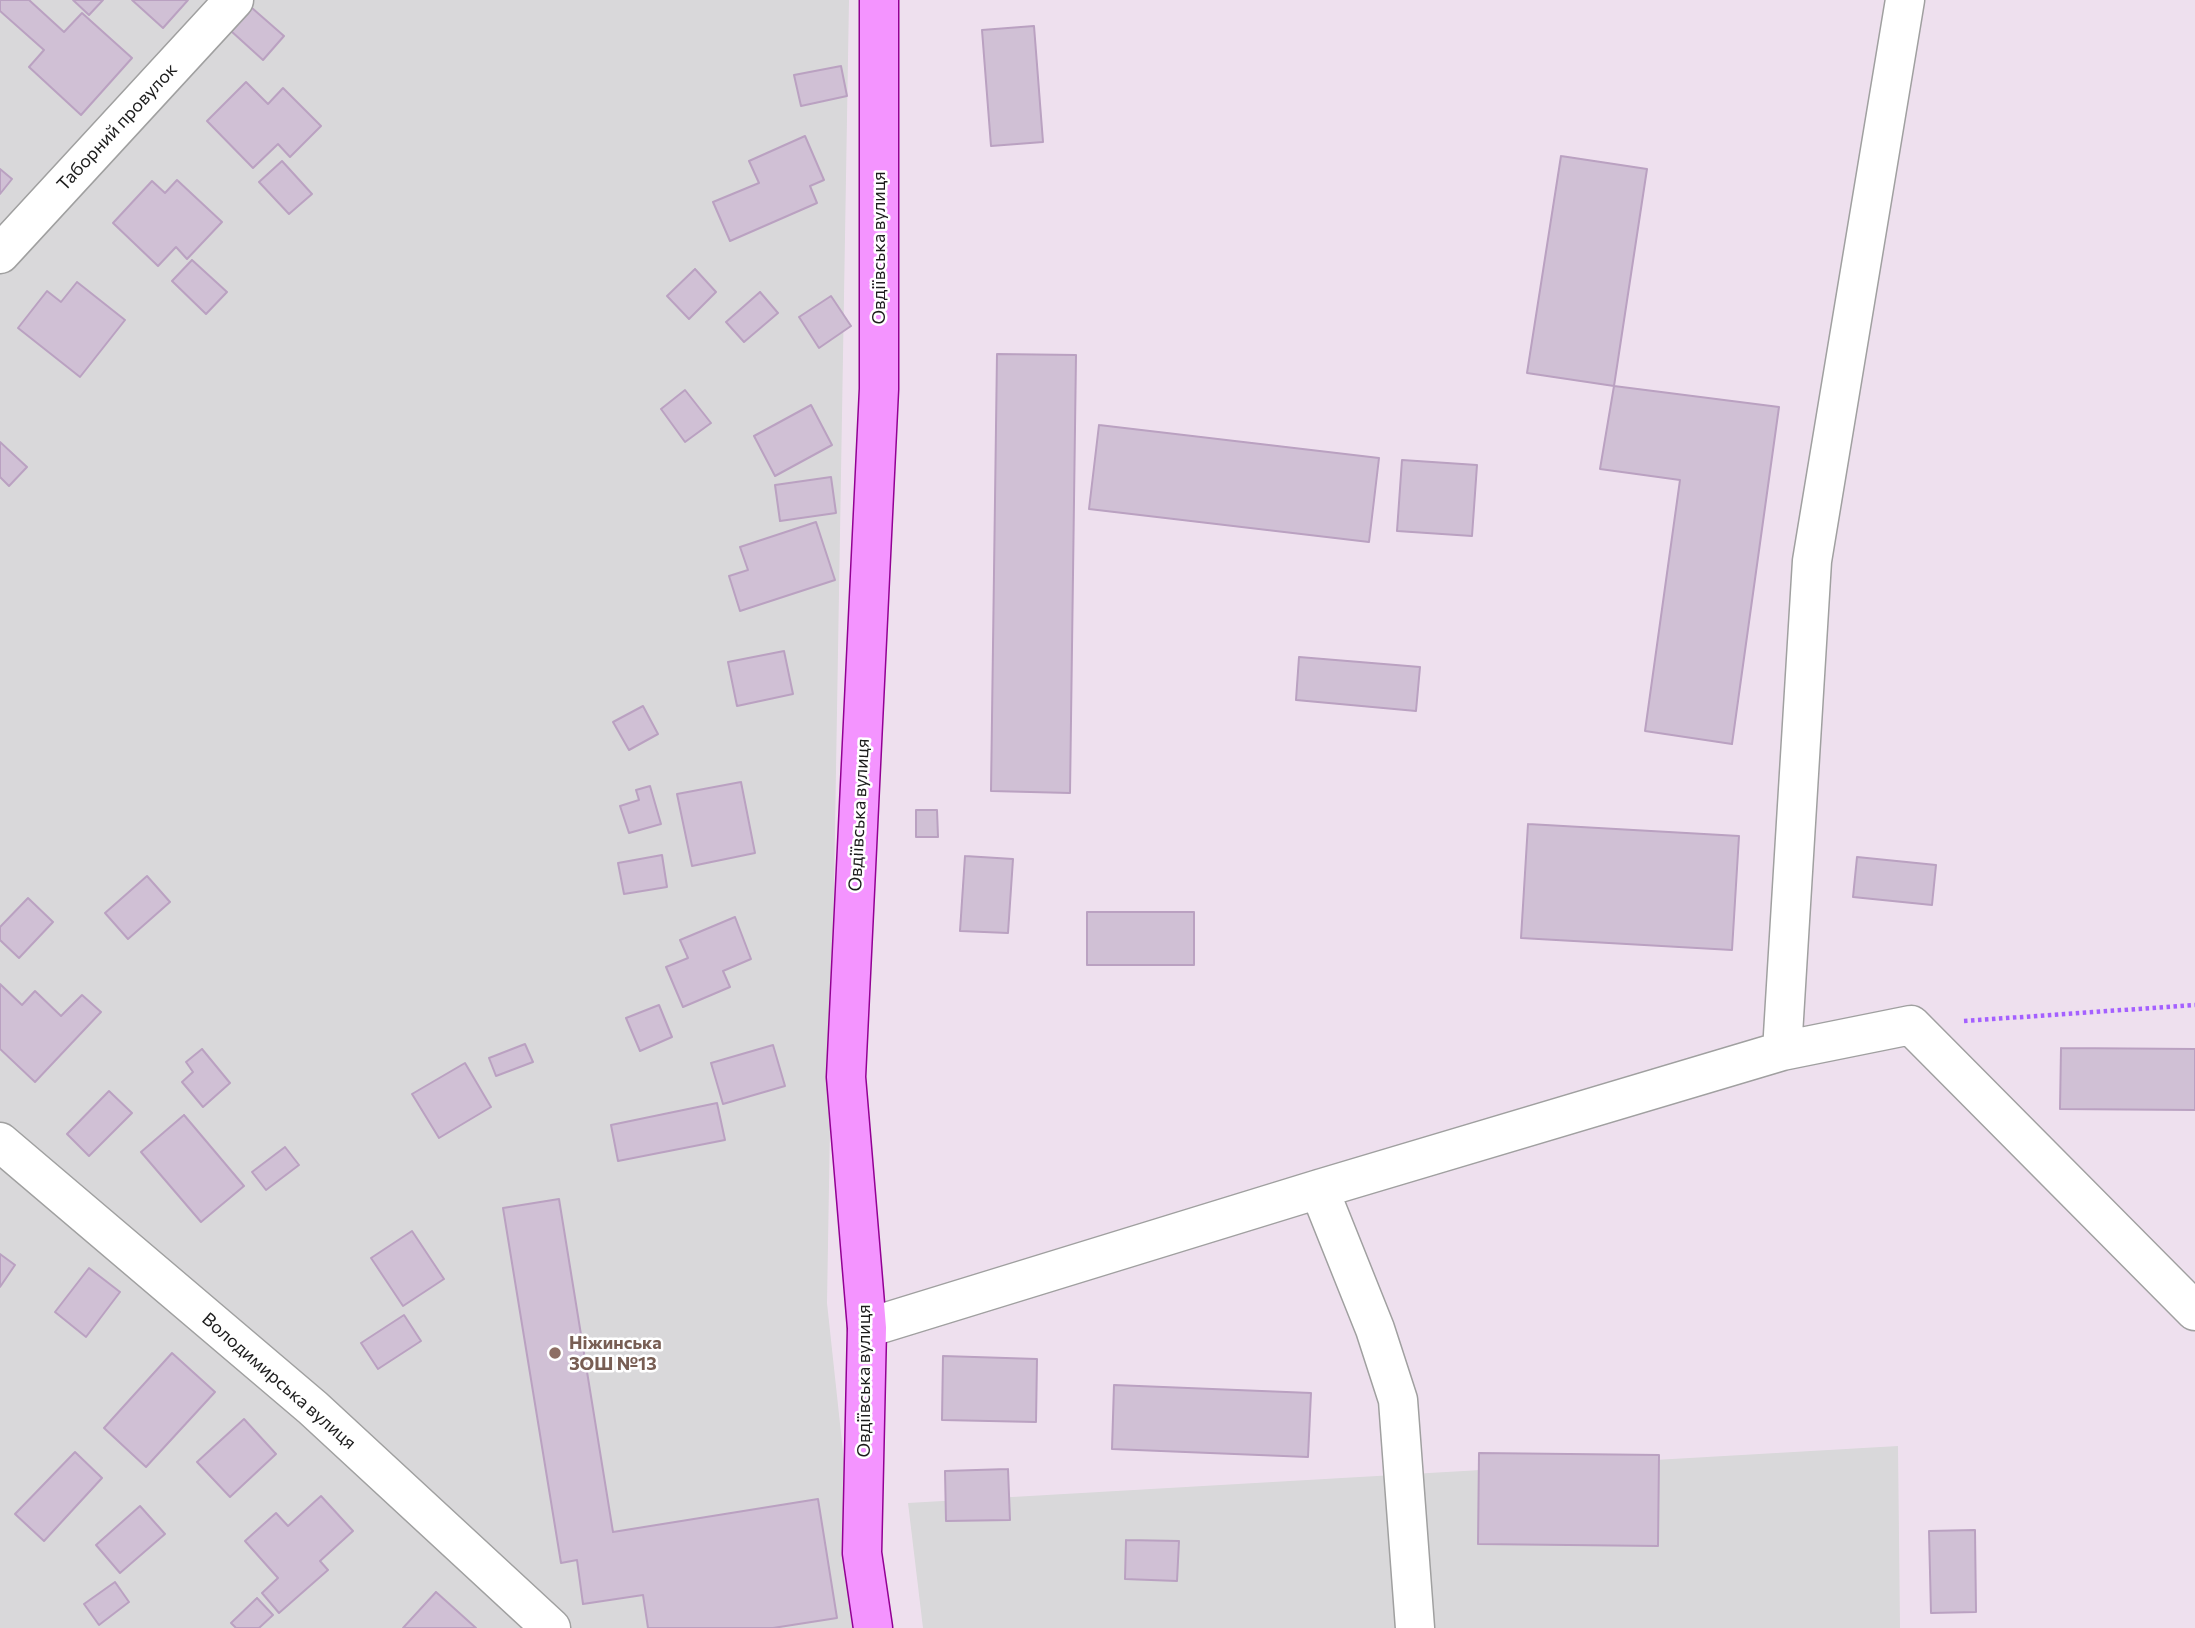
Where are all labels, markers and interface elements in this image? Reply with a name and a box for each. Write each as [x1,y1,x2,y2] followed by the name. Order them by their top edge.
[52,59,182,195] street label: Таборний провулок
[868,171,890,325] street label: Овдіївська вулиця
[844,738,874,892] street label: Овдіївська вулиця
[853,1304,875,1458] street label: Овдіївська вулиця
[197,1308,361,1454] street label: Володимирська вулиця
[569,1332,662,1374] place label: Ніжинська ЗОШ №13
[547,1345,563,1361] marker: Ніжинська ЗОШ №13

